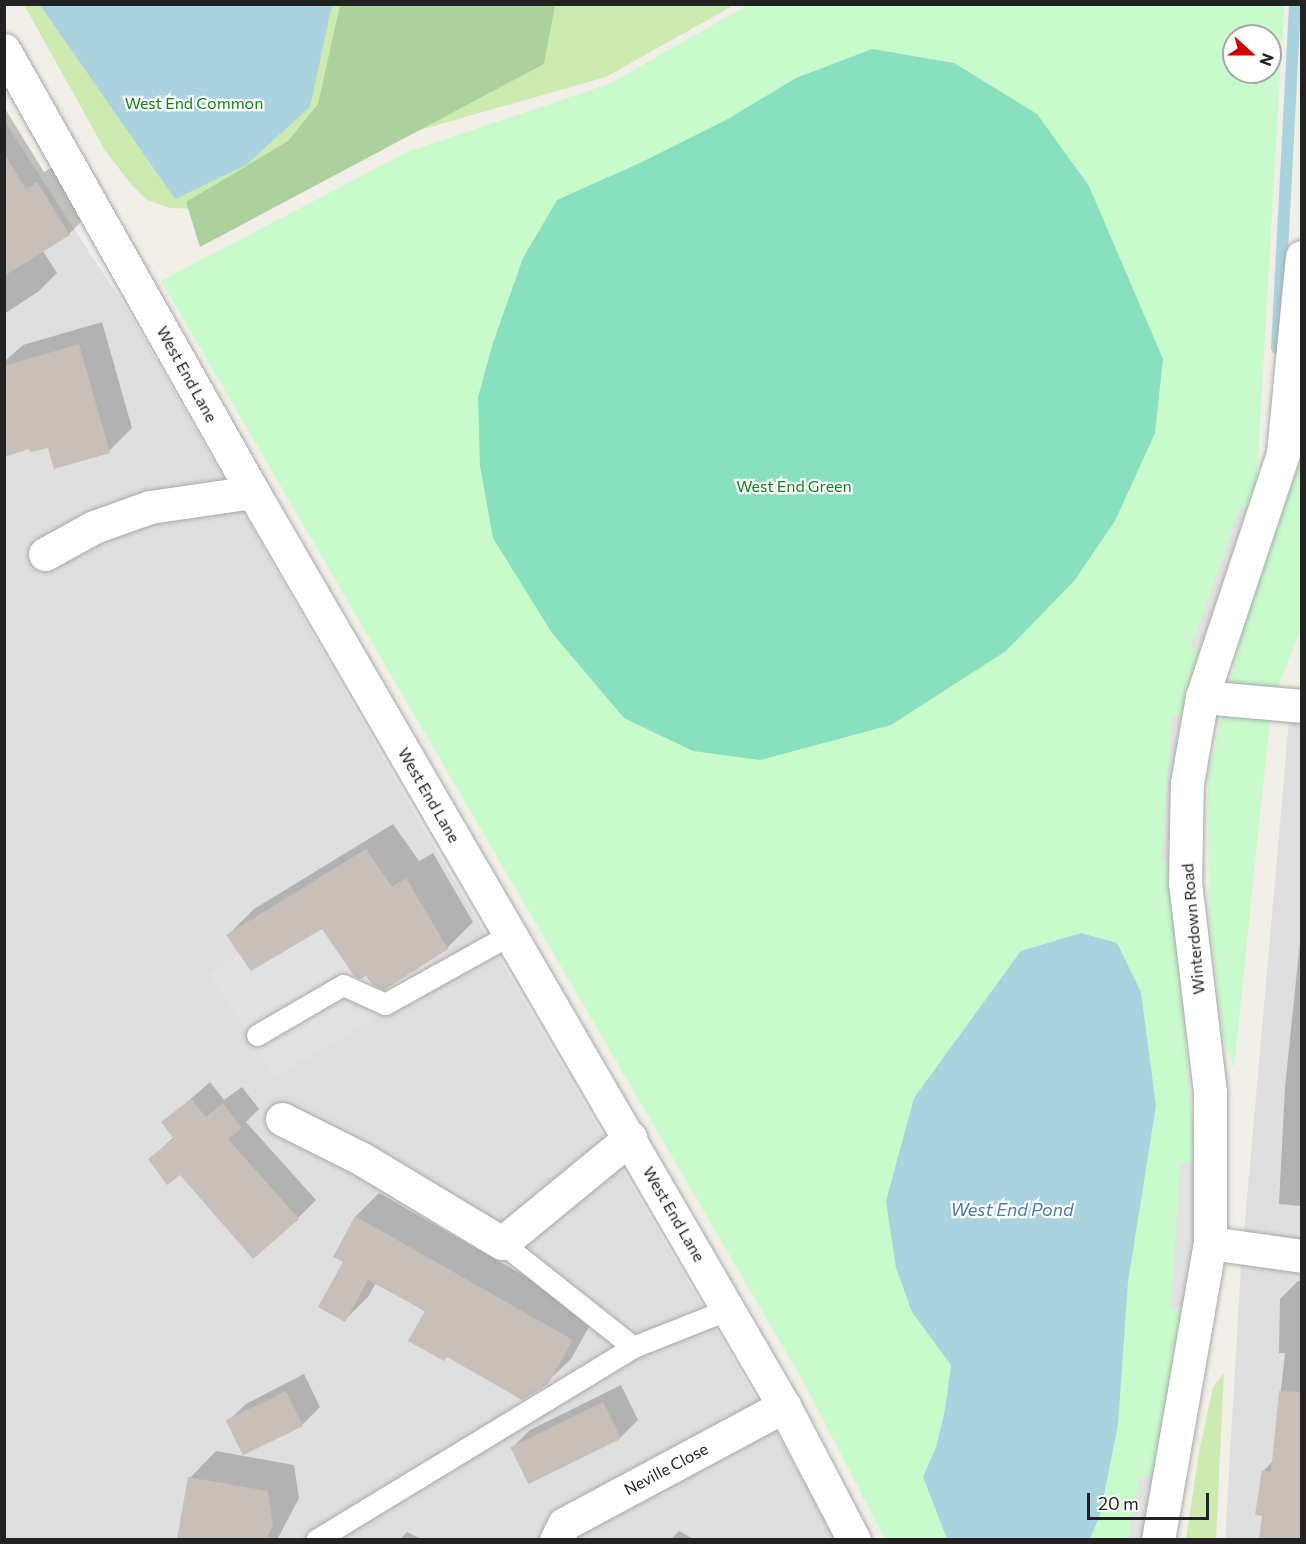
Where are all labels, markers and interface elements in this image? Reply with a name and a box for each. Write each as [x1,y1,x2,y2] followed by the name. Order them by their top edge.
[1222,24,1282,84] north arrow
[1256,51,1278,69] text: N
[125,93,263,113] park label: West End Common
[153,323,221,425] street label: West End Lane
[736,476,852,496] park label: West End Green
[394,744,464,846] street label: West End Lane
[1178,863,1208,995] street label: Winterdown Road
[639,1163,709,1265] street label: West End Lane
[950,1198,1074,1220] water label: West End Pond
[621,1439,711,1499] street label: Neville Close
[1090,1481,1212,1519] scale bar
[1098,1492,1139,1514] text: 20 m

